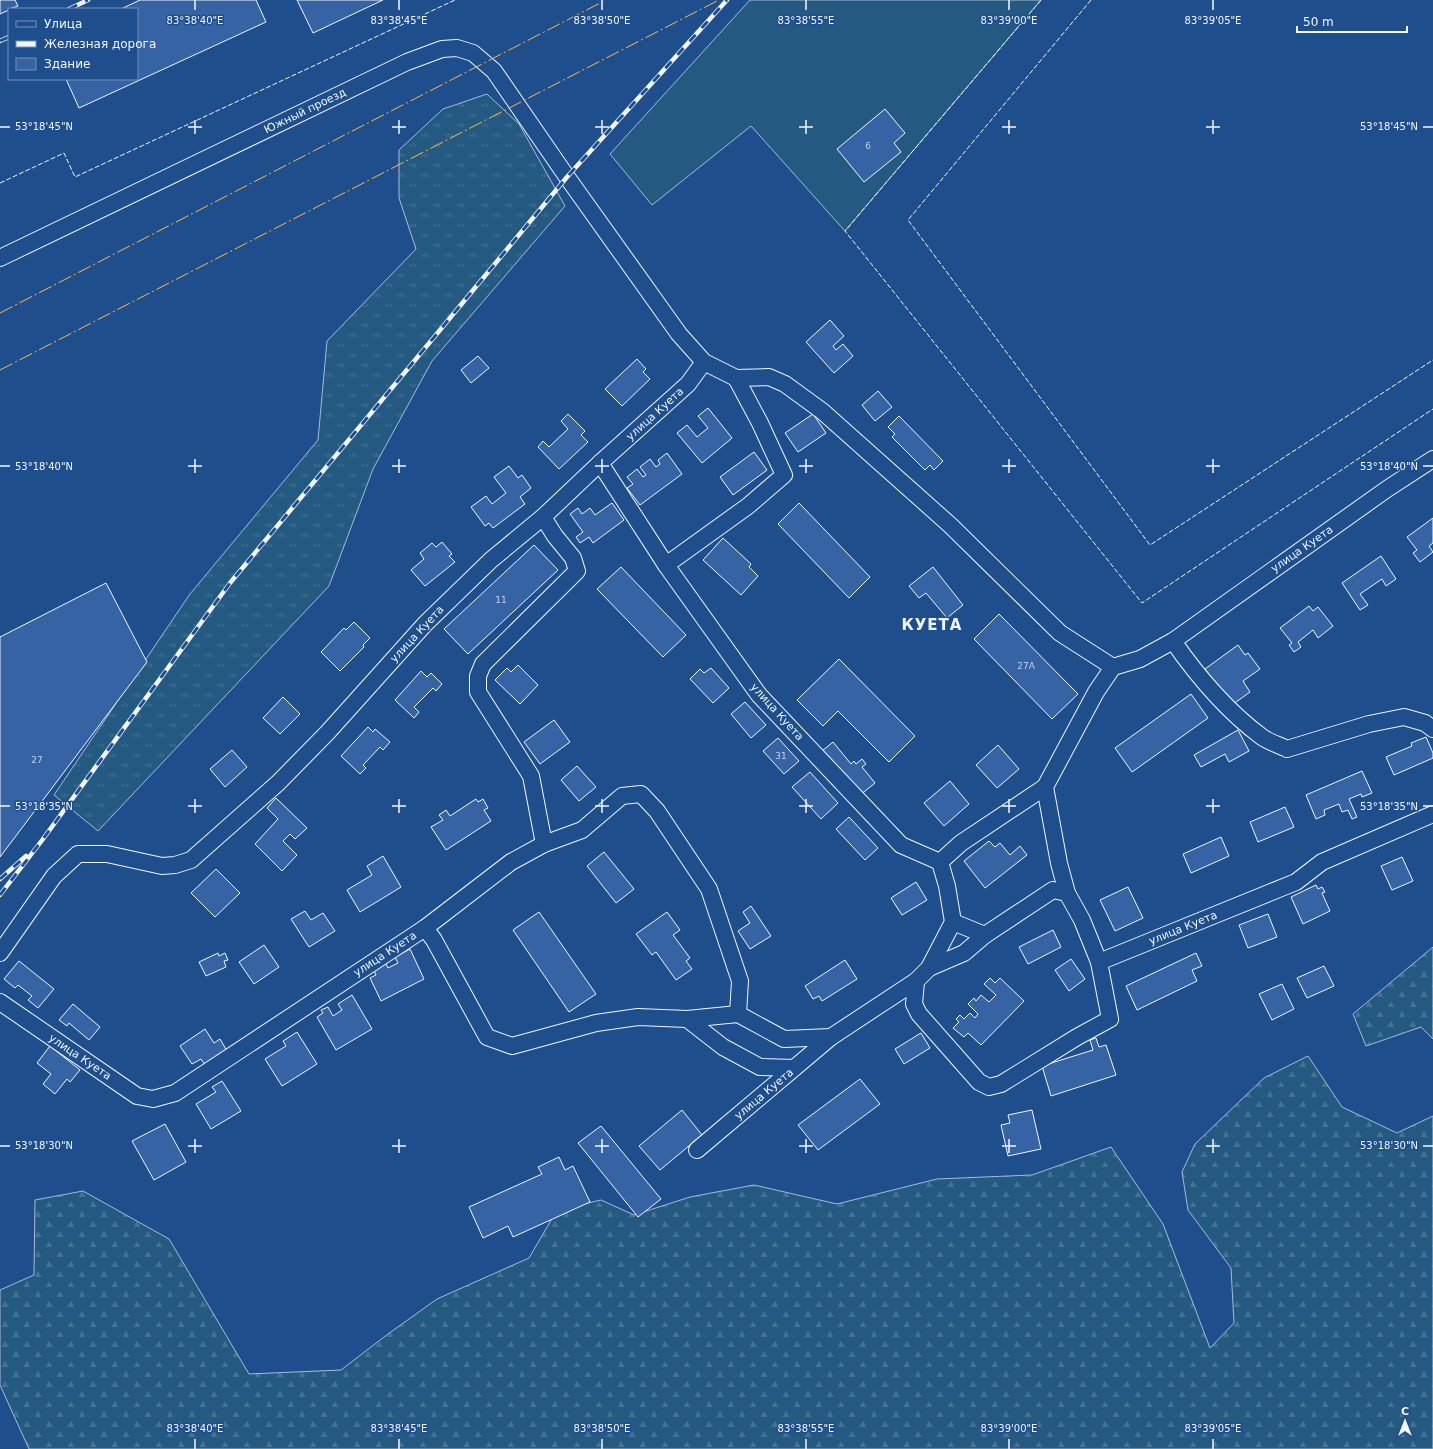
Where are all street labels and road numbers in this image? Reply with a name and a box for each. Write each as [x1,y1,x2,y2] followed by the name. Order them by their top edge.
[262,85,348,136] street label: Южный проезд
[624,385,686,443] street label: улица Куета
[1269,523,1335,575] street label: улица Куета
[387,603,447,665] street label: улица Куета
[748,681,806,743] street label: улица Куета
[1147,908,1219,948] street label: улица Куета
[351,929,419,979] street label: улица Куета
[46,1031,114,1083] street label: улица Куета
[732,1066,796,1122] street label: улица Куета

